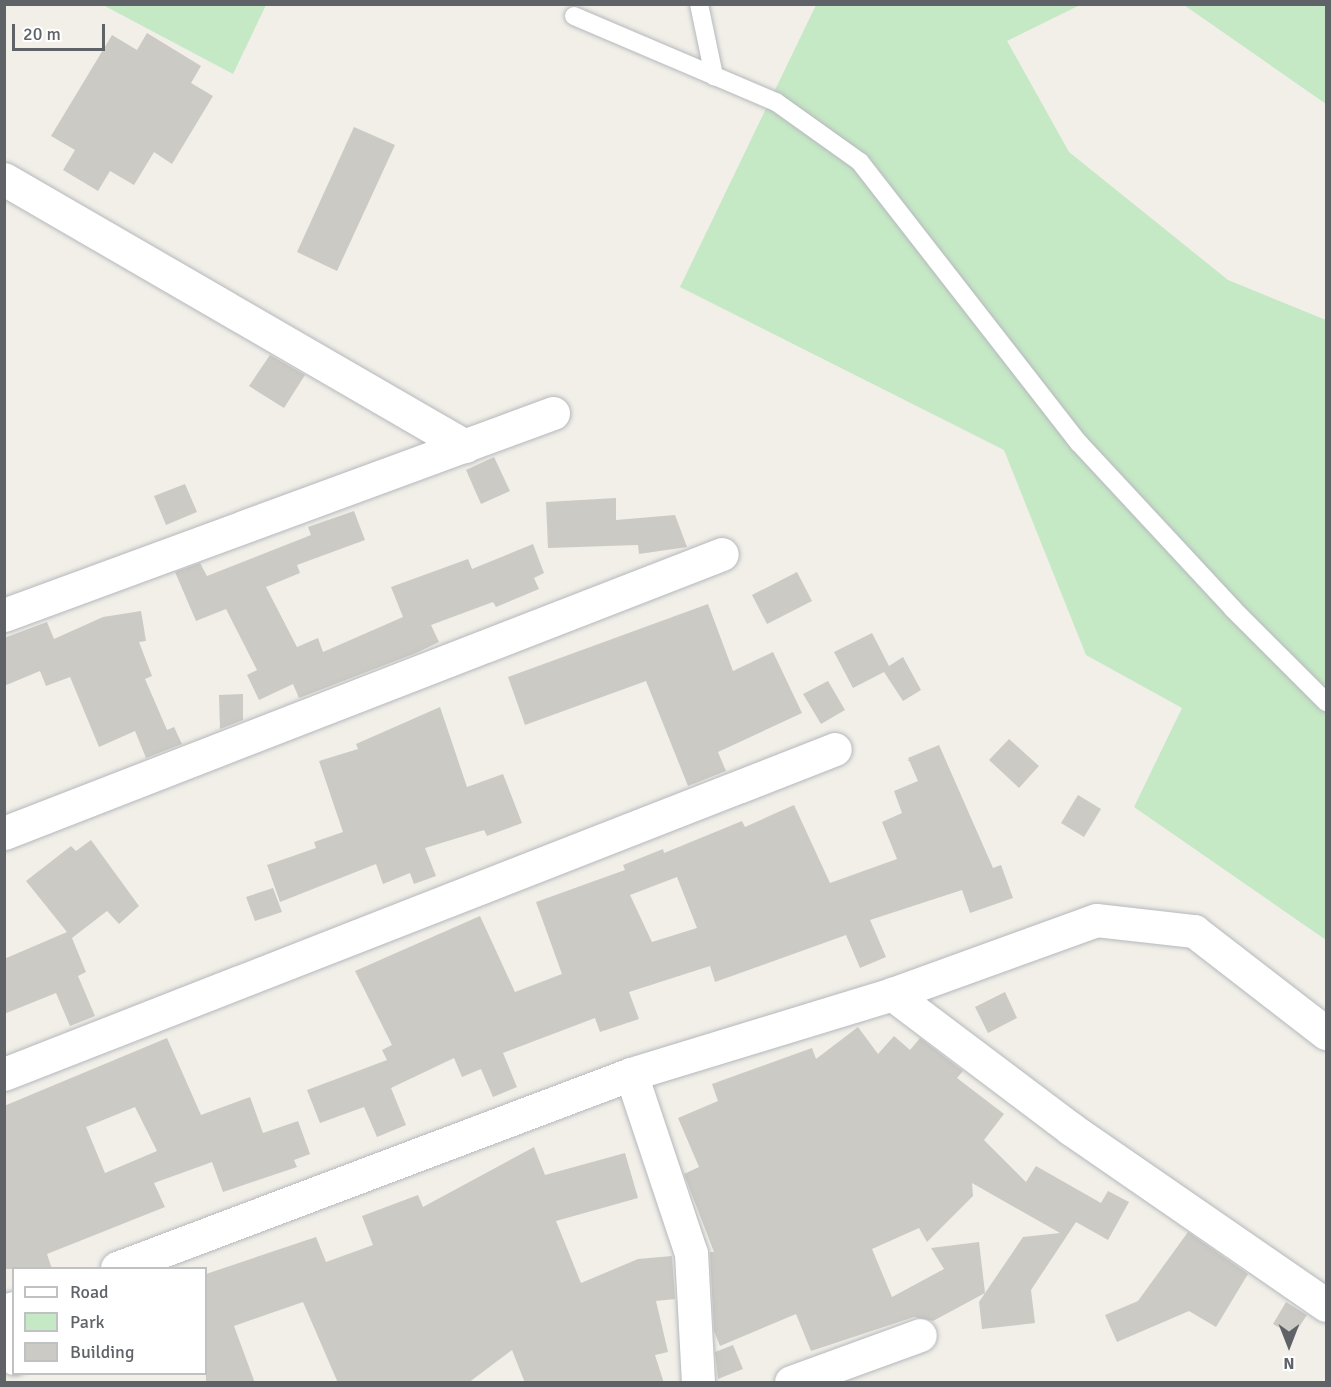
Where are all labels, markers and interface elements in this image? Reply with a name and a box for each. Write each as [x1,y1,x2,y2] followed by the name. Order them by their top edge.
[15,12,108,50] scale bar
[23,23,61,45] text: 20 m
[12,1267,207,1375] legend
[70,1281,109,1303] text: Road
[70,1311,105,1333] text: Park
[1259,1315,1319,1375] north arrow
[70,1341,134,1363] text: Building
[1283,1353,1295,1373] text: N

